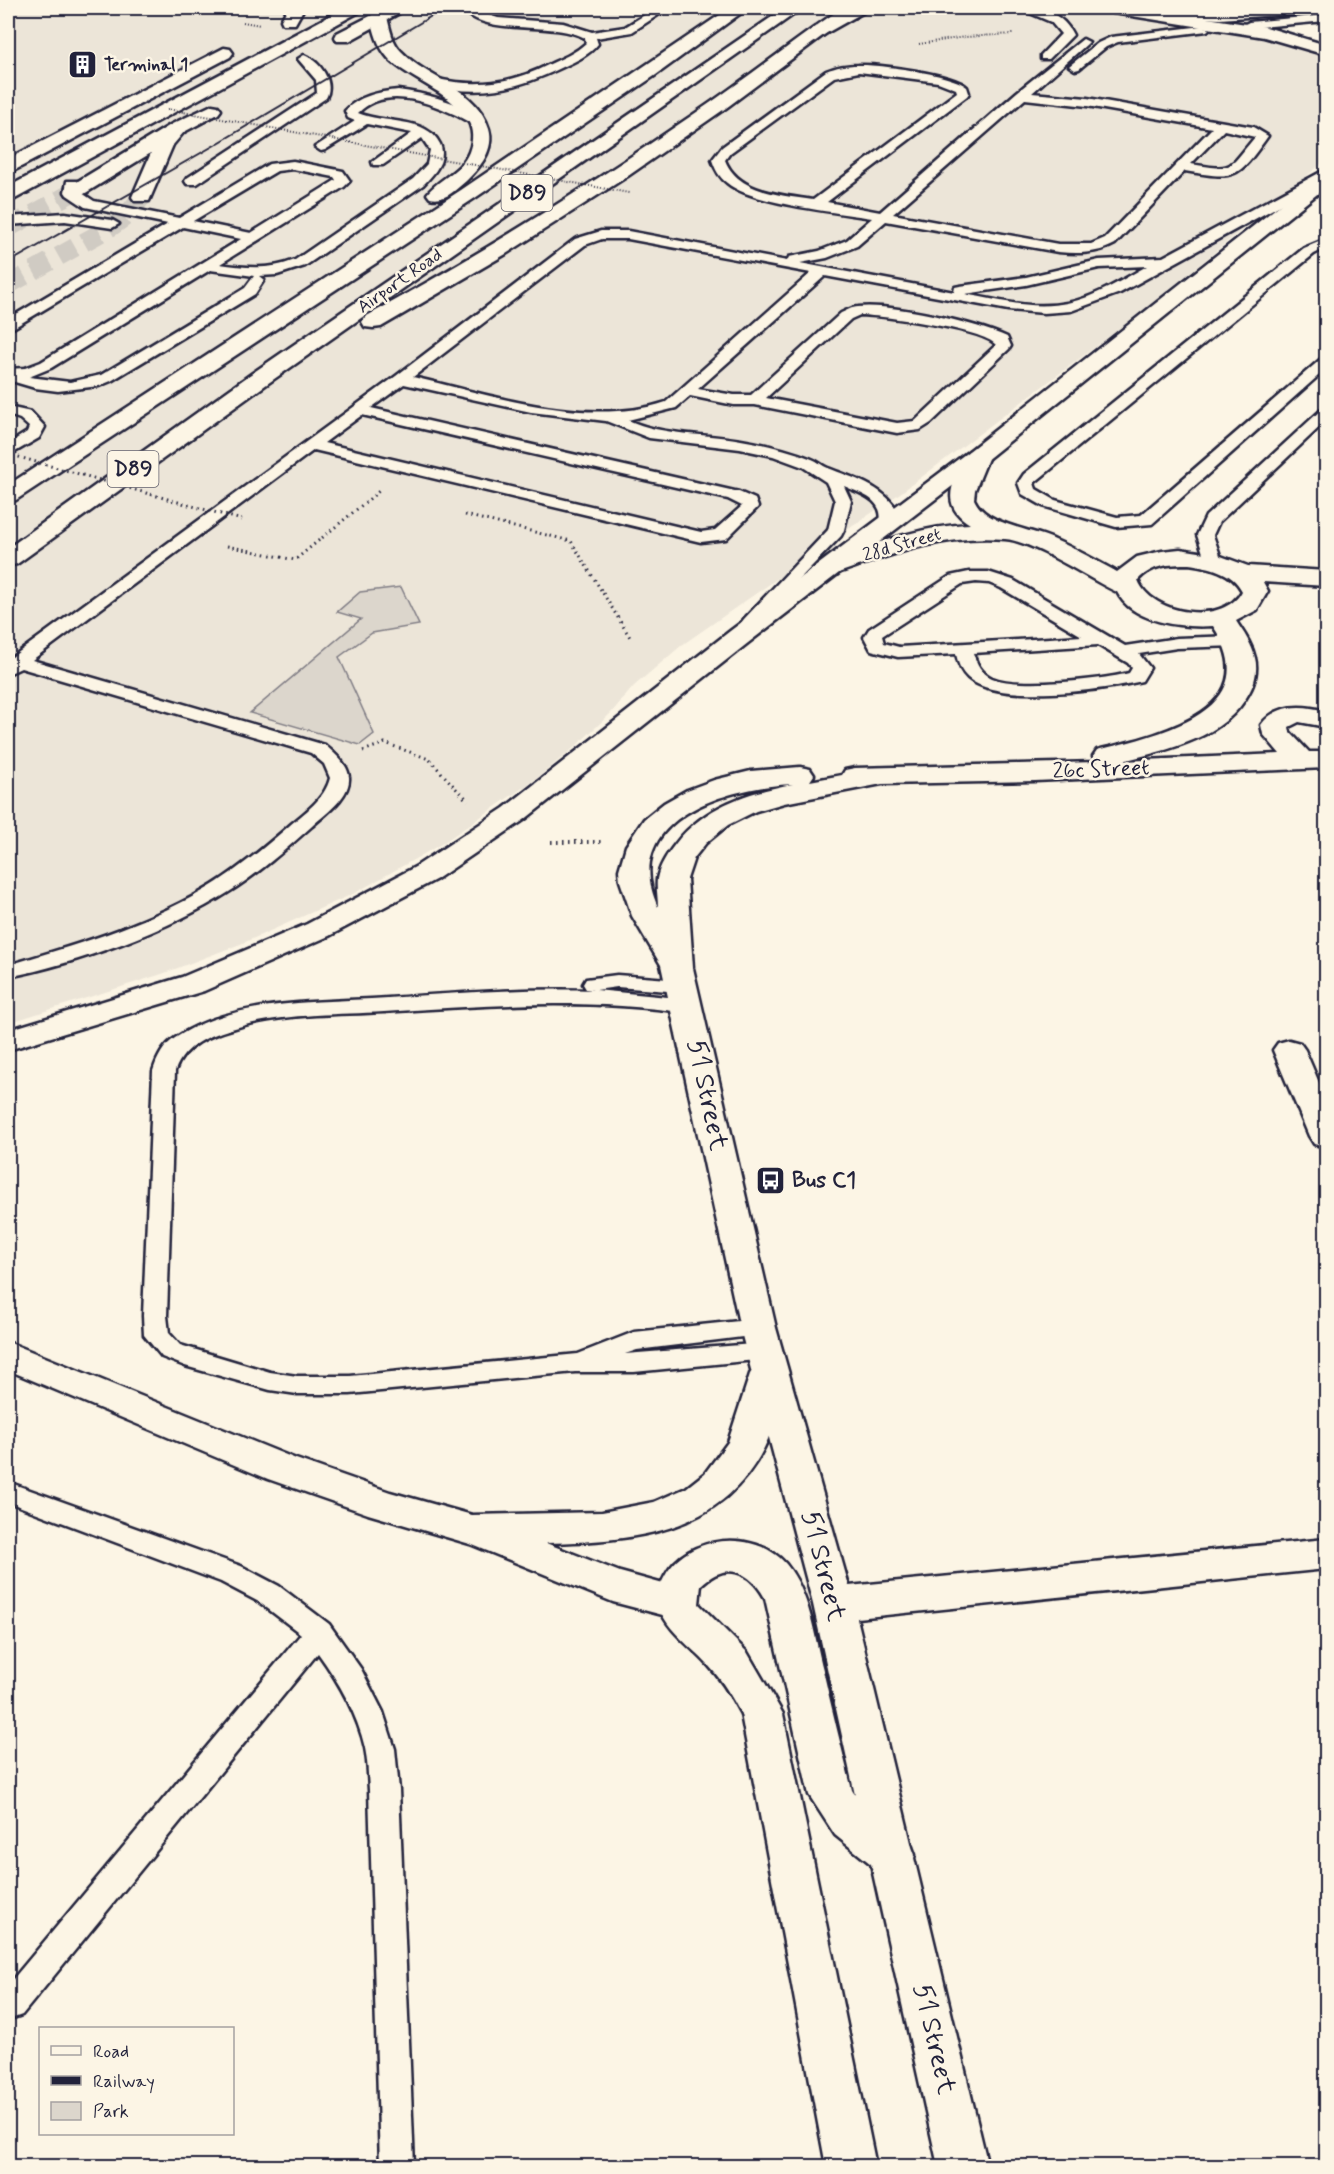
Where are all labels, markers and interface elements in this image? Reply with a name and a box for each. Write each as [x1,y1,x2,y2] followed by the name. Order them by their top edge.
[67,49,99,81] building icon: Terminal 1
[104,53,188,77] place label: Terminal 1
[502,175,552,211] road number: D89
[353,243,447,319] street label: Airport Road
[108,451,158,487] road number: D89
[860,522,944,568] street label: 28d Street
[1052,754,1150,786] street label: 26c Street
[678,1036,736,1154] street label: 51 Street
[755,1165,787,1197] bus stop icon: Bus C1
[792,1167,856,1195] place label: Bus C1
[792,1507,854,1625] street label: 51 Street
[904,1980,964,2098] street label: 51 Street
[39,2027,234,2135] legend
[93,2040,129,2064] text: Road
[93,2070,155,2094] text: Railway
[93,2100,129,2124] text: Park

